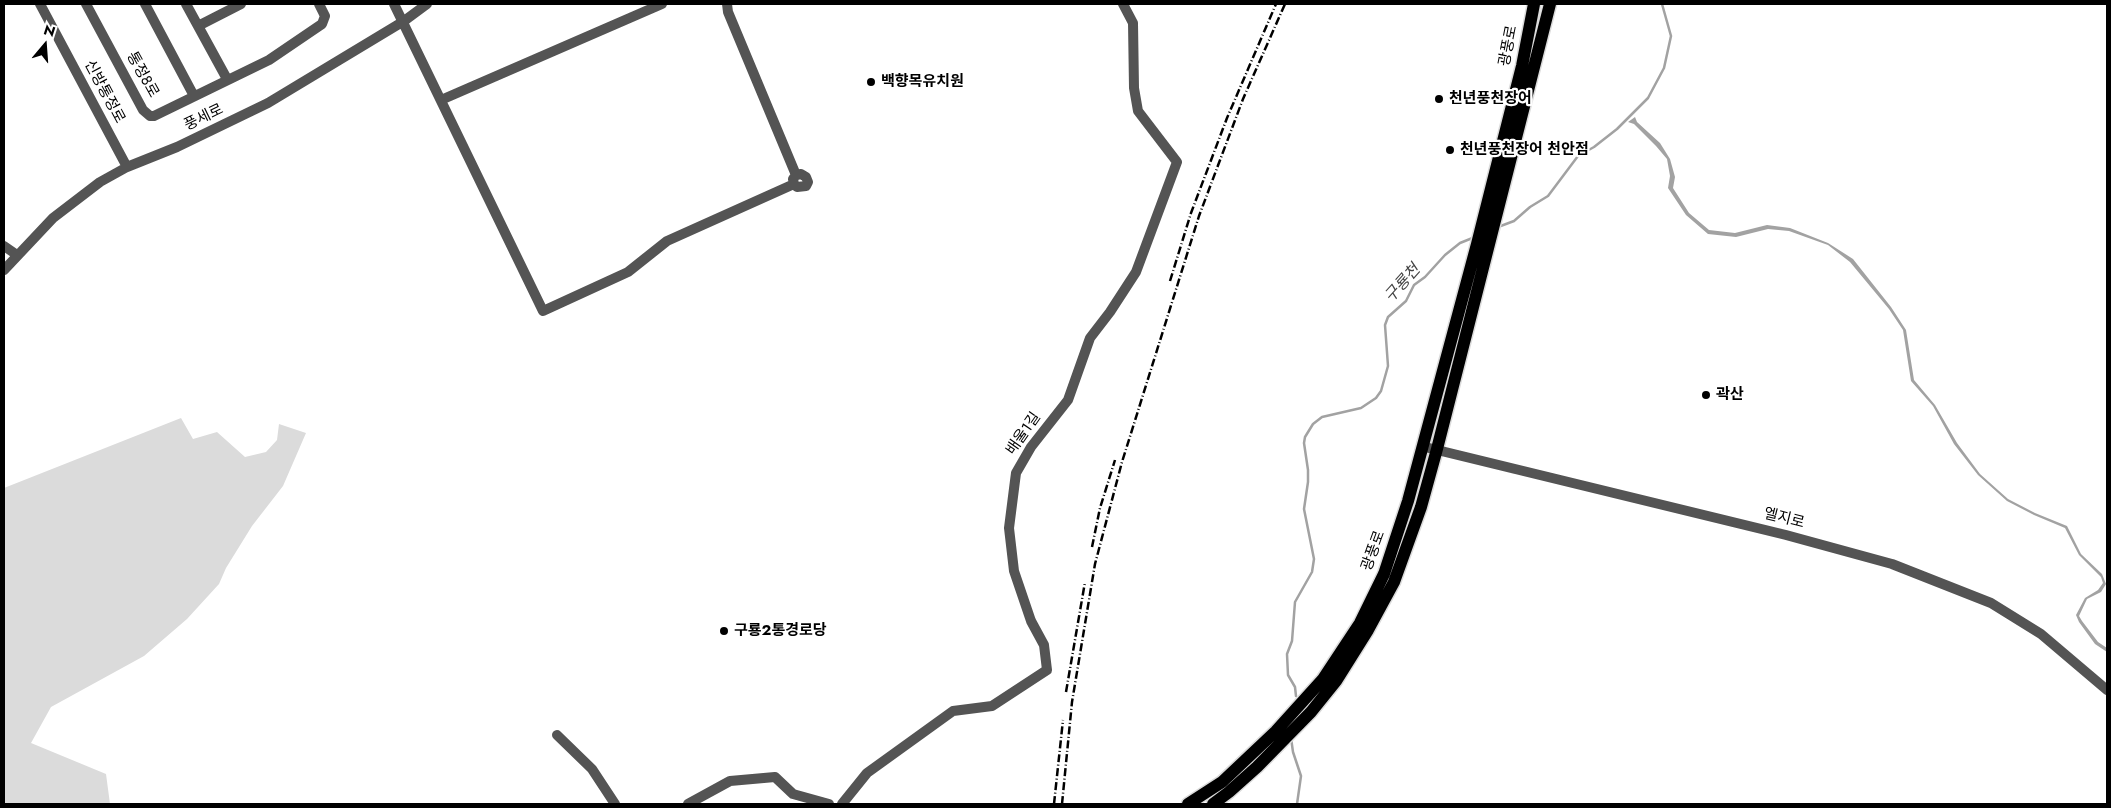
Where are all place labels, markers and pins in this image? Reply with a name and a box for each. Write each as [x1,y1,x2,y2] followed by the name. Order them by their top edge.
[881,73,964,91] place label: 백향목유치원
[865,76,877,88] marker: 백향목유치원
[1449,90,1532,108] place label: 천년풍천장어
[1433,93,1445,105] marker: 천년풍천장어
[1460,141,1589,159] place label: 천년풍천장어 천안점
[1444,144,1456,156] marker: 천년풍천장어 천안점
[1716,386,1744,404] place label: 곽산
[1700,389,1712,401] marker: 곽산
[734,622,827,640] place label: 구룡2통경로당
[718,625,730,637] marker: 구룡2통경로당

